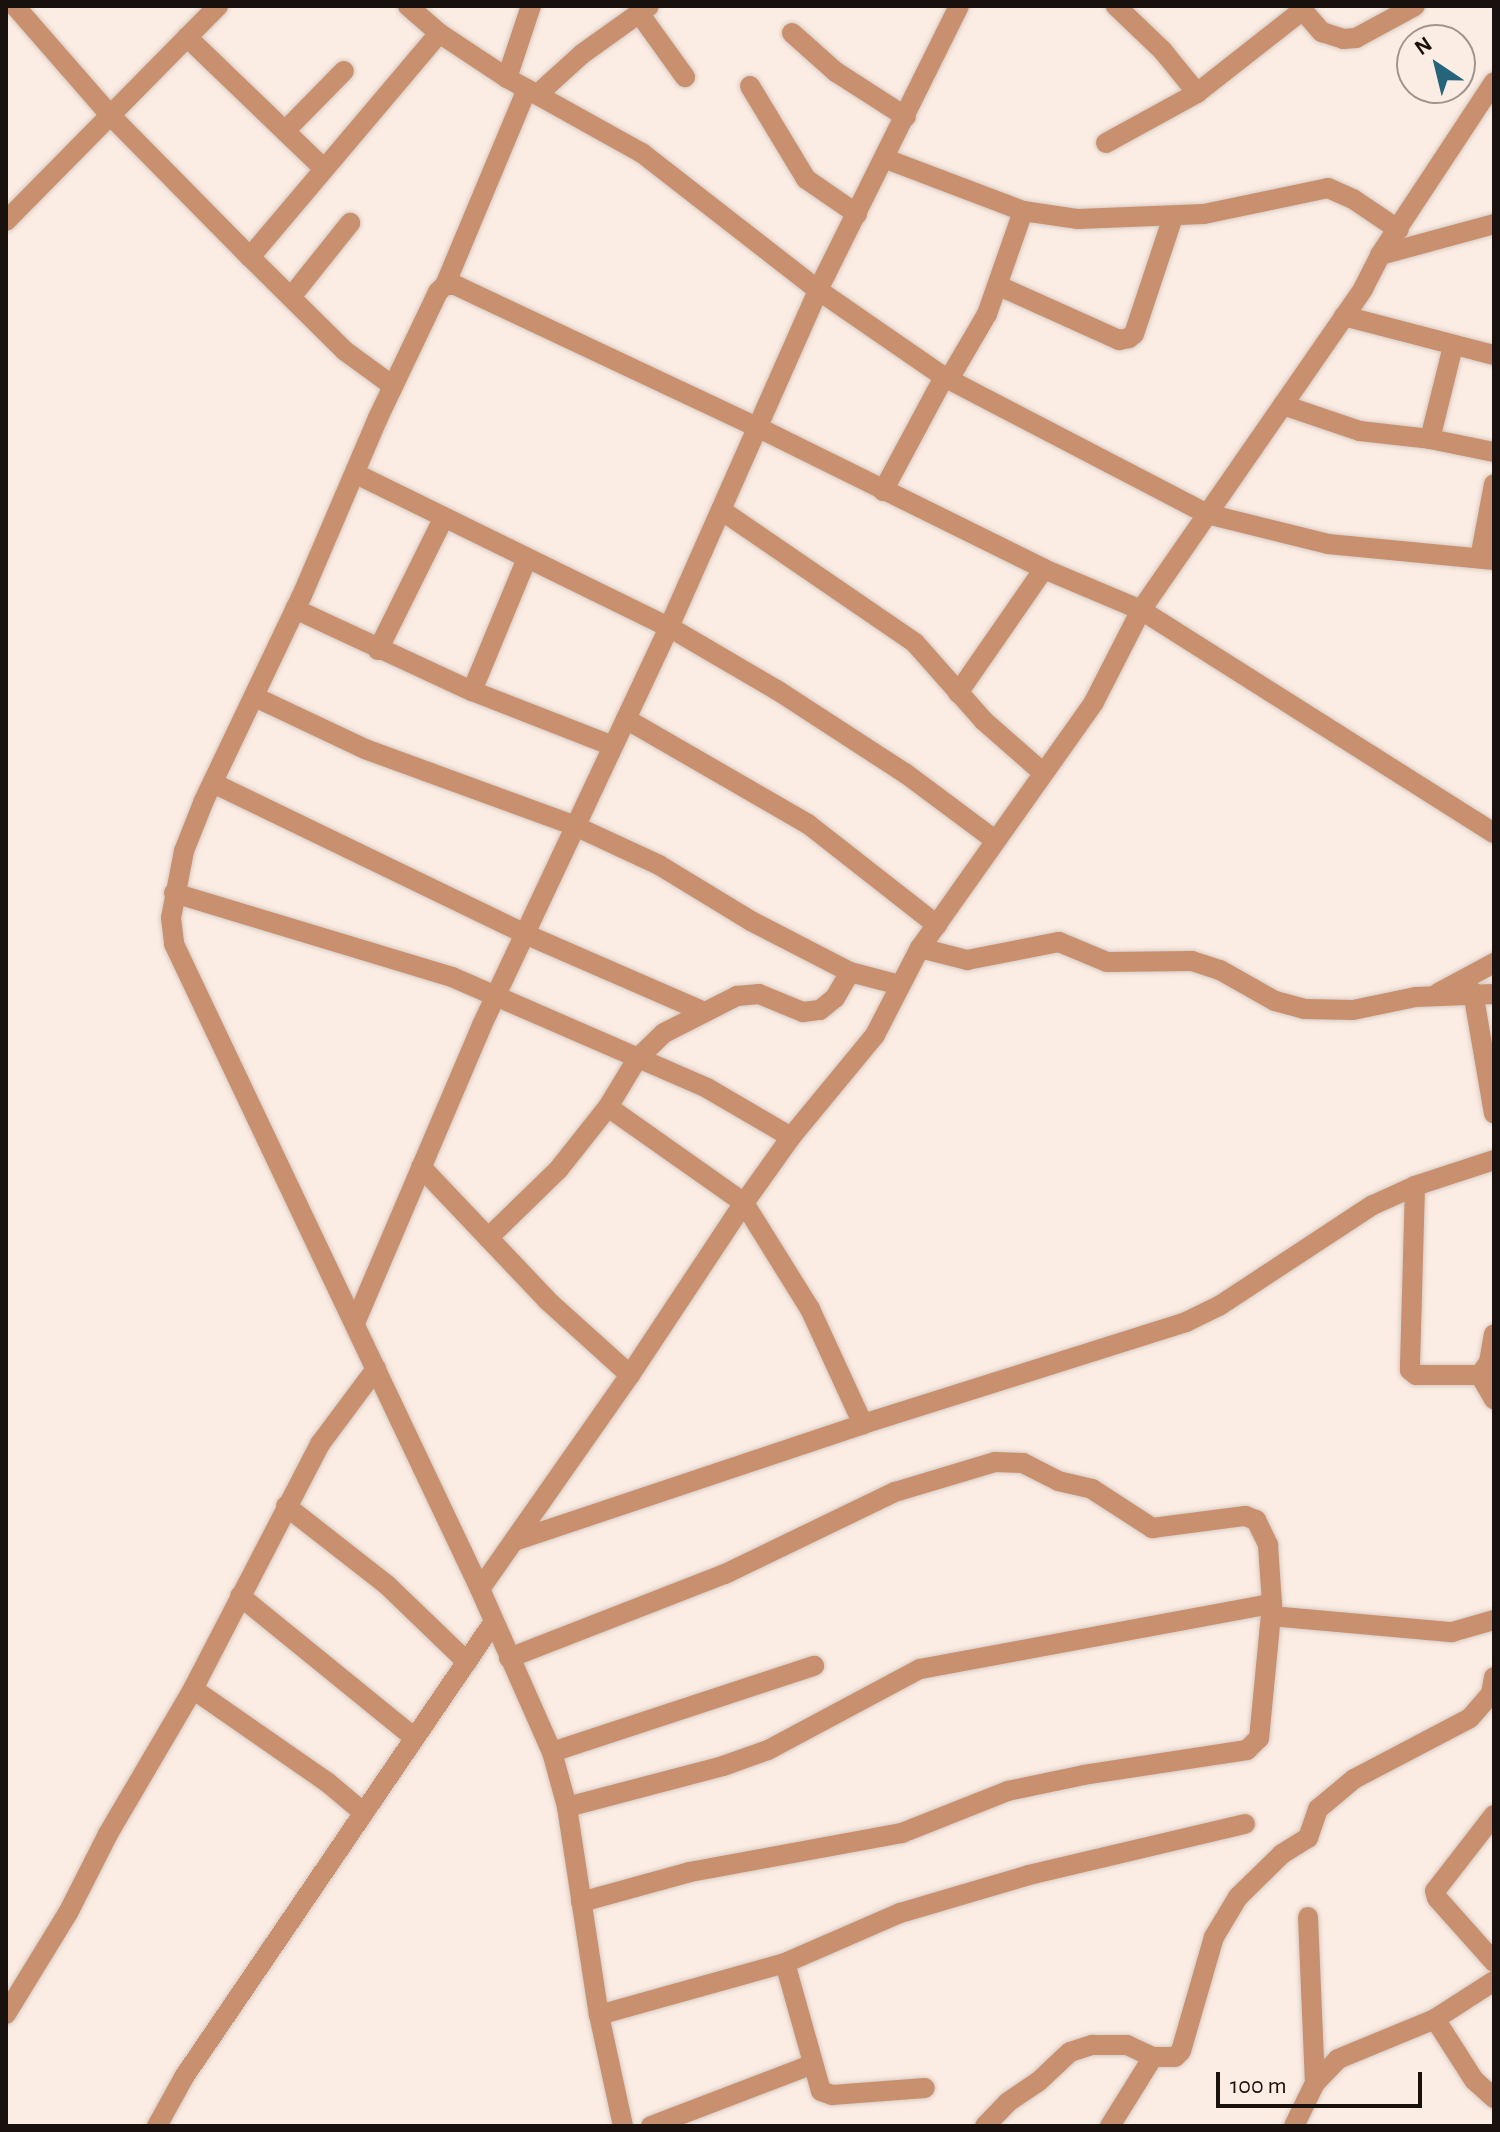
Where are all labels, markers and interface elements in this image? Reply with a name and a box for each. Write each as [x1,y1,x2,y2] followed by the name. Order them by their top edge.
[1396,24,1476,104] north arrow
[1411,33,1436,59] text: N
[1220,2056,1426,2106] scale bar
[1230,2074,1287,2098] text: 100 m

